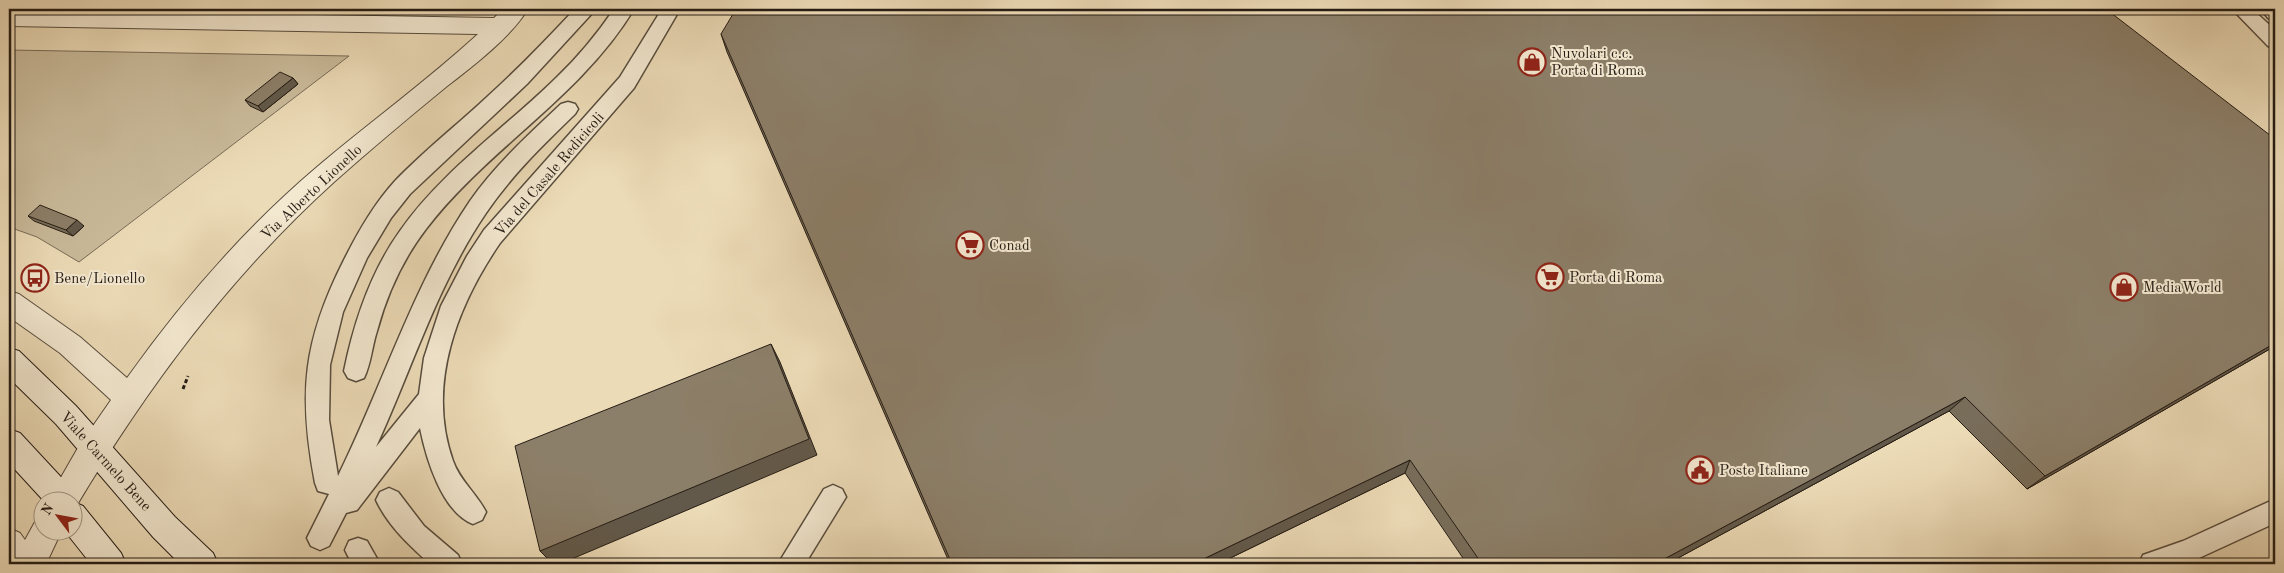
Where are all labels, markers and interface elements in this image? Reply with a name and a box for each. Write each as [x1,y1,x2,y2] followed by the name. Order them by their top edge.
[1517,47,1547,77] shop icon: Nuvolari c.c. Porta di Roma
[1551,47,1645,79] place label: Nuvolari c.c. Porta di Roma
[493,110,608,240] street label: Via del Casale Redicicoli
[259,143,365,244] street label: Via Alberto Lionello
[955,230,985,260] supermarket icon: Conad
[989,239,1030,254] place label: Conad
[1535,262,1565,292] supermarket icon: Porta di Roma
[20,263,50,293] bus stop icon: Bene/Lionello
[1569,271,1663,286] place label: Porta di Roma
[54,272,145,287] place label: Bene/Lionello
[2109,272,2139,302] shop icon: MediaWorld
[2143,281,2222,296] place label: MediaWorld
[57,409,153,515] street label: Viale Carmelo Bene
[1685,455,1715,485] public building icon: Poste Italiane
[1719,464,1808,479] place label: Poste Italiane
[32,490,82,540] north arrow
[39,501,57,518] text: N

